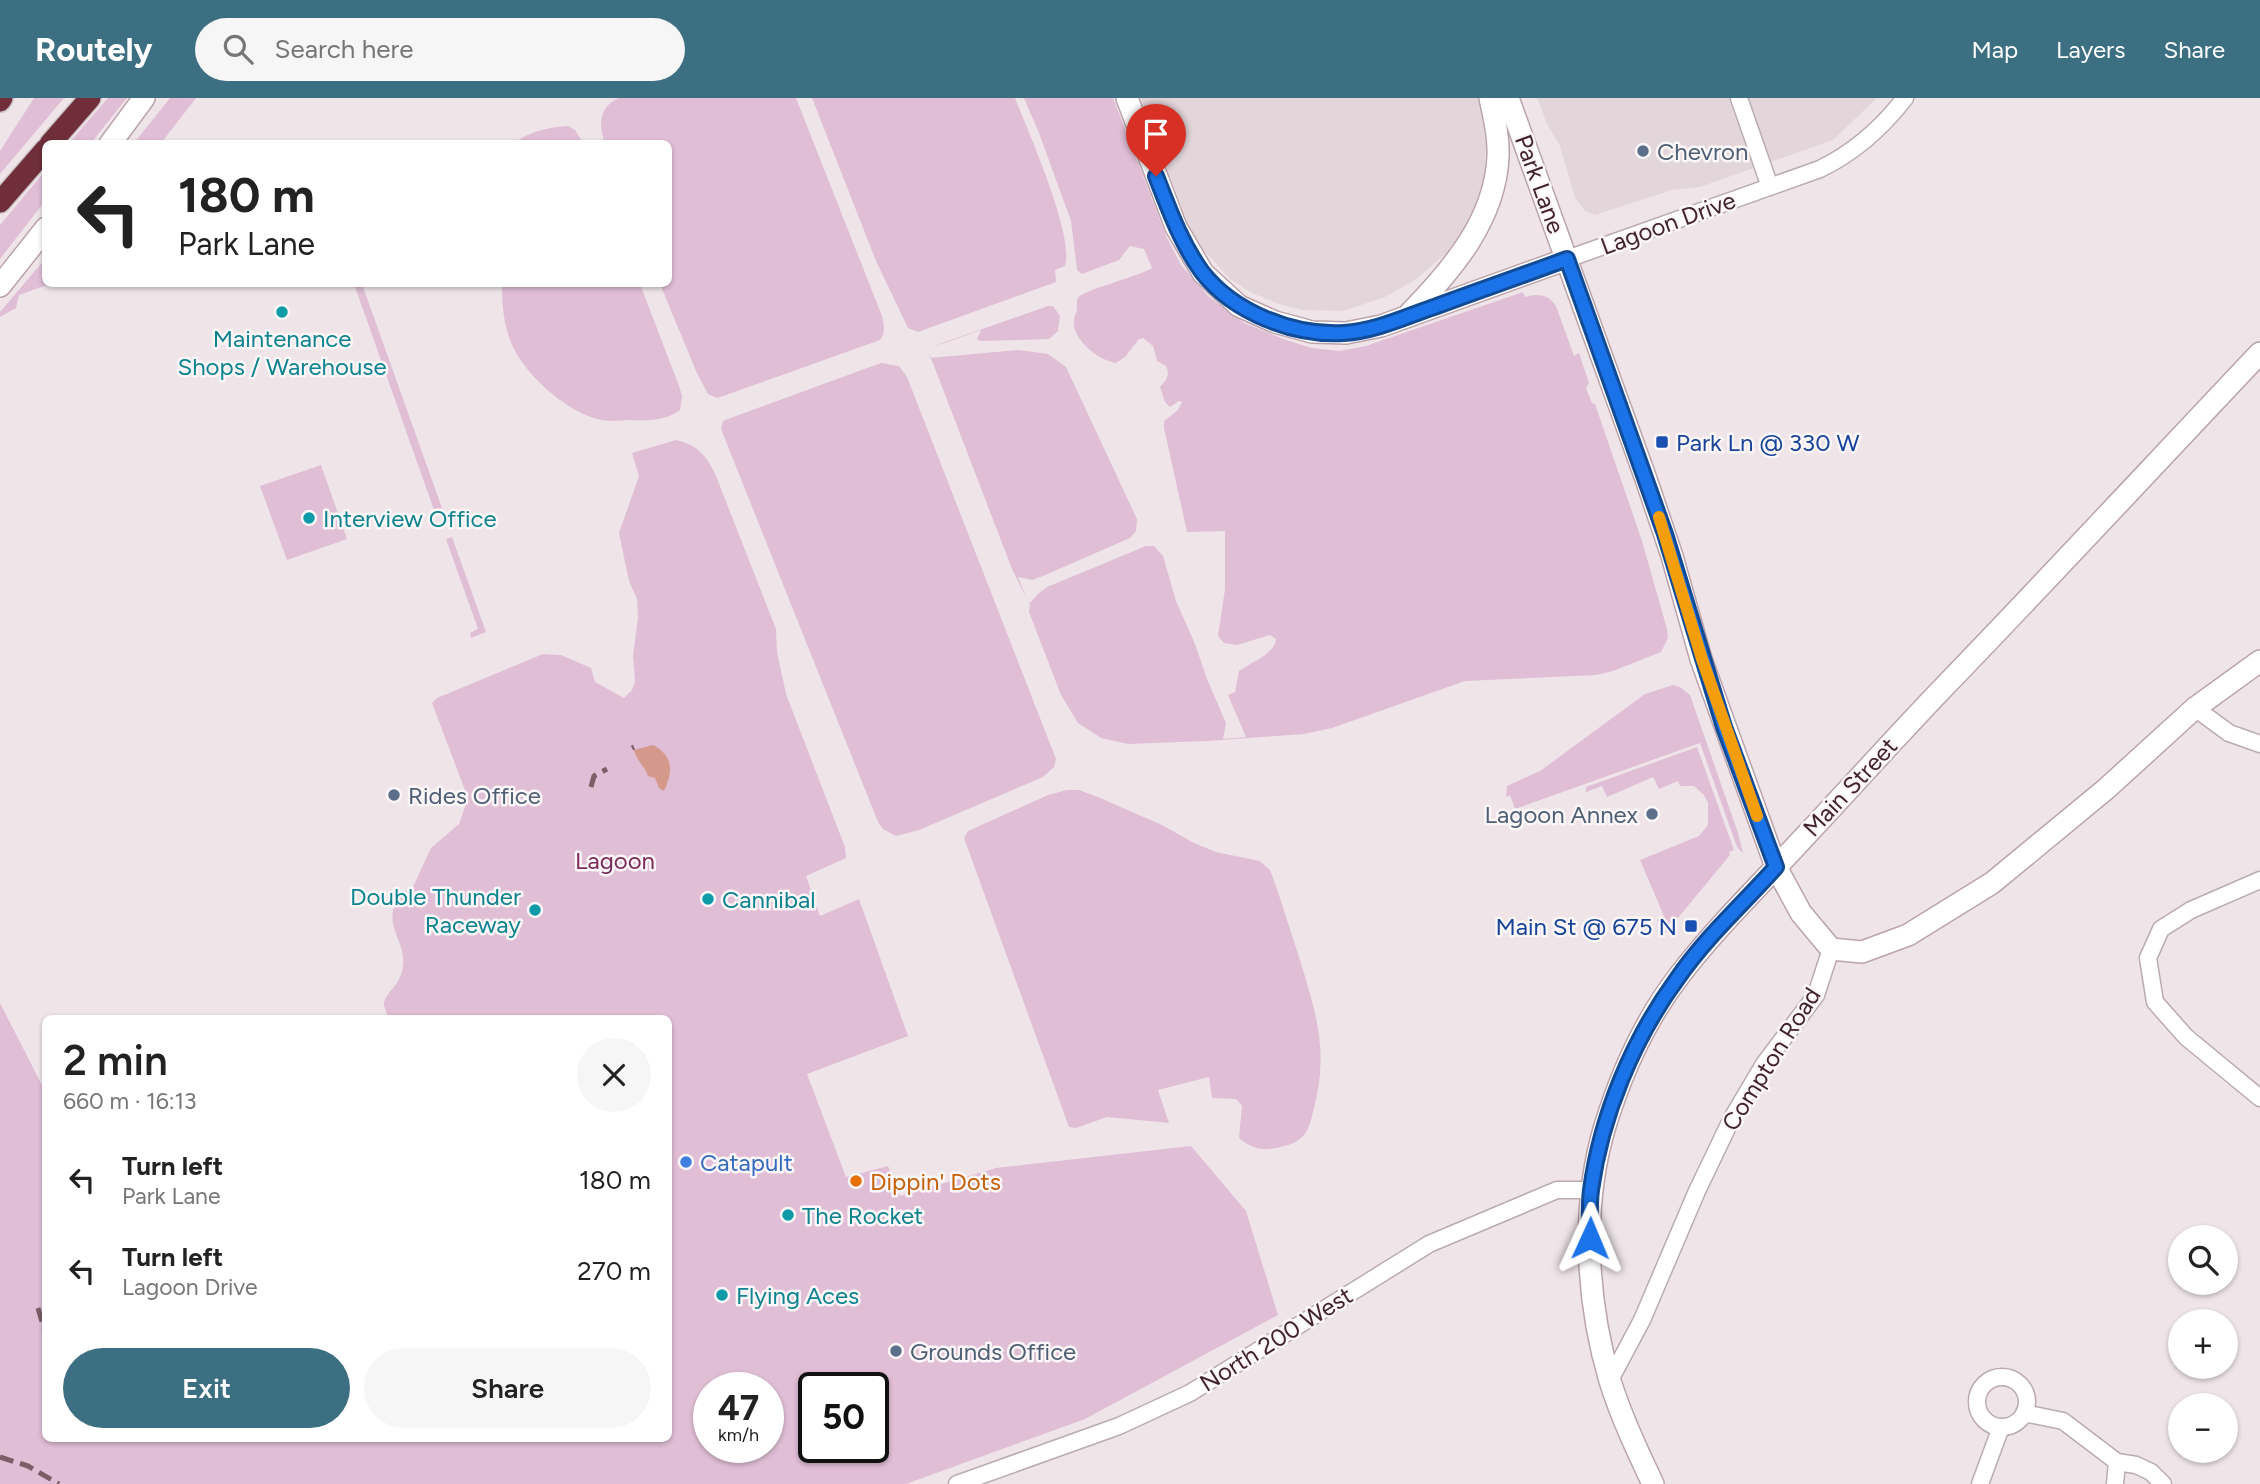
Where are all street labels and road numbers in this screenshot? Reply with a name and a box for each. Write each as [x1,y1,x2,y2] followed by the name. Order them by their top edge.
[1509,131,1571,237] street label: Park Lane
[1597,185,1739,261] street label: Lagoon Drive
[1797,732,1903,842] street label: Main Street
[1715,982,1827,1136] street label: Compton Road
[1194,1280,1358,1398] street label: North 200 West

